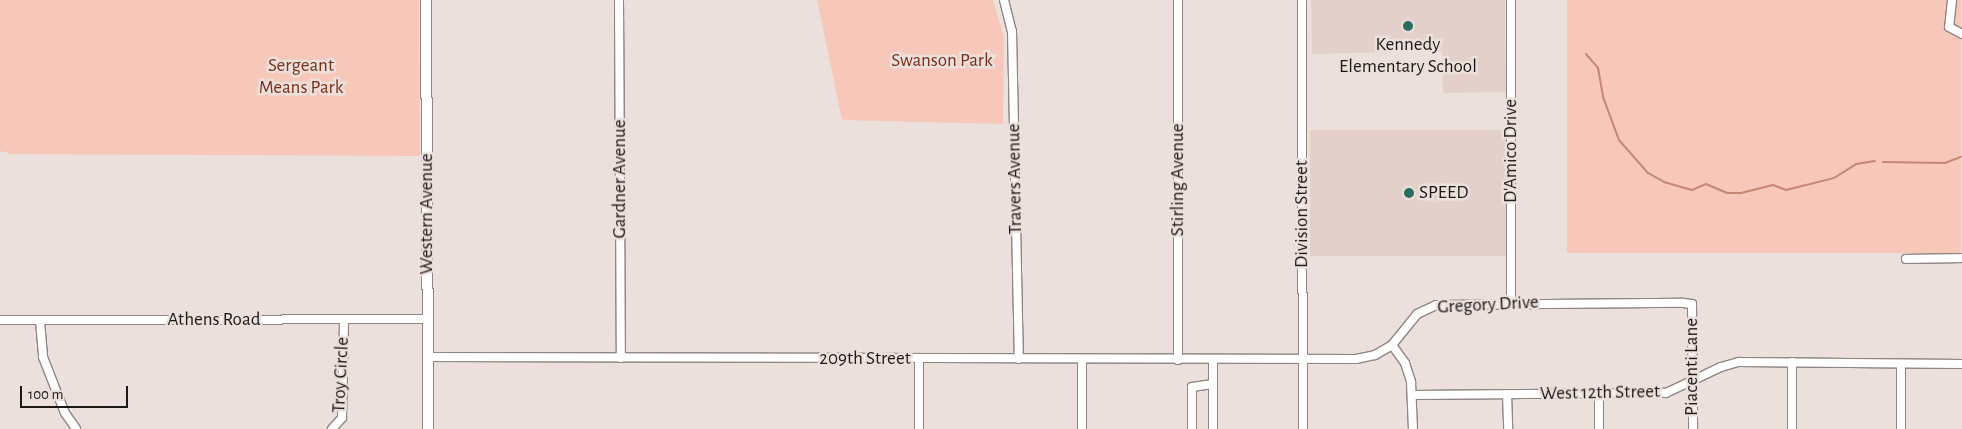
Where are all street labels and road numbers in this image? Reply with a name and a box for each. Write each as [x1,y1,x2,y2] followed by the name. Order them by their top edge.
[1500,99,1522,203] street label: D'Amico Drive
[609,120,631,238] street label: Gardner Avenue
[1003,123,1027,235] street label: Travers Avenue
[1167,124,1189,236] street label: Stirling Avenue
[416,154,438,274] street label: Western Avenue
[1291,160,1313,268] street label: Division Street
[1437,291,1539,319] street label: Gregory Drive
[167,309,261,331] street label: Athens Road
[1681,318,1703,416] street label: Piacenti Lane
[328,337,354,413] street label: Troy Circle
[819,348,911,370] street label: 209th Street
[1540,381,1660,405] street label: West 12th Street

